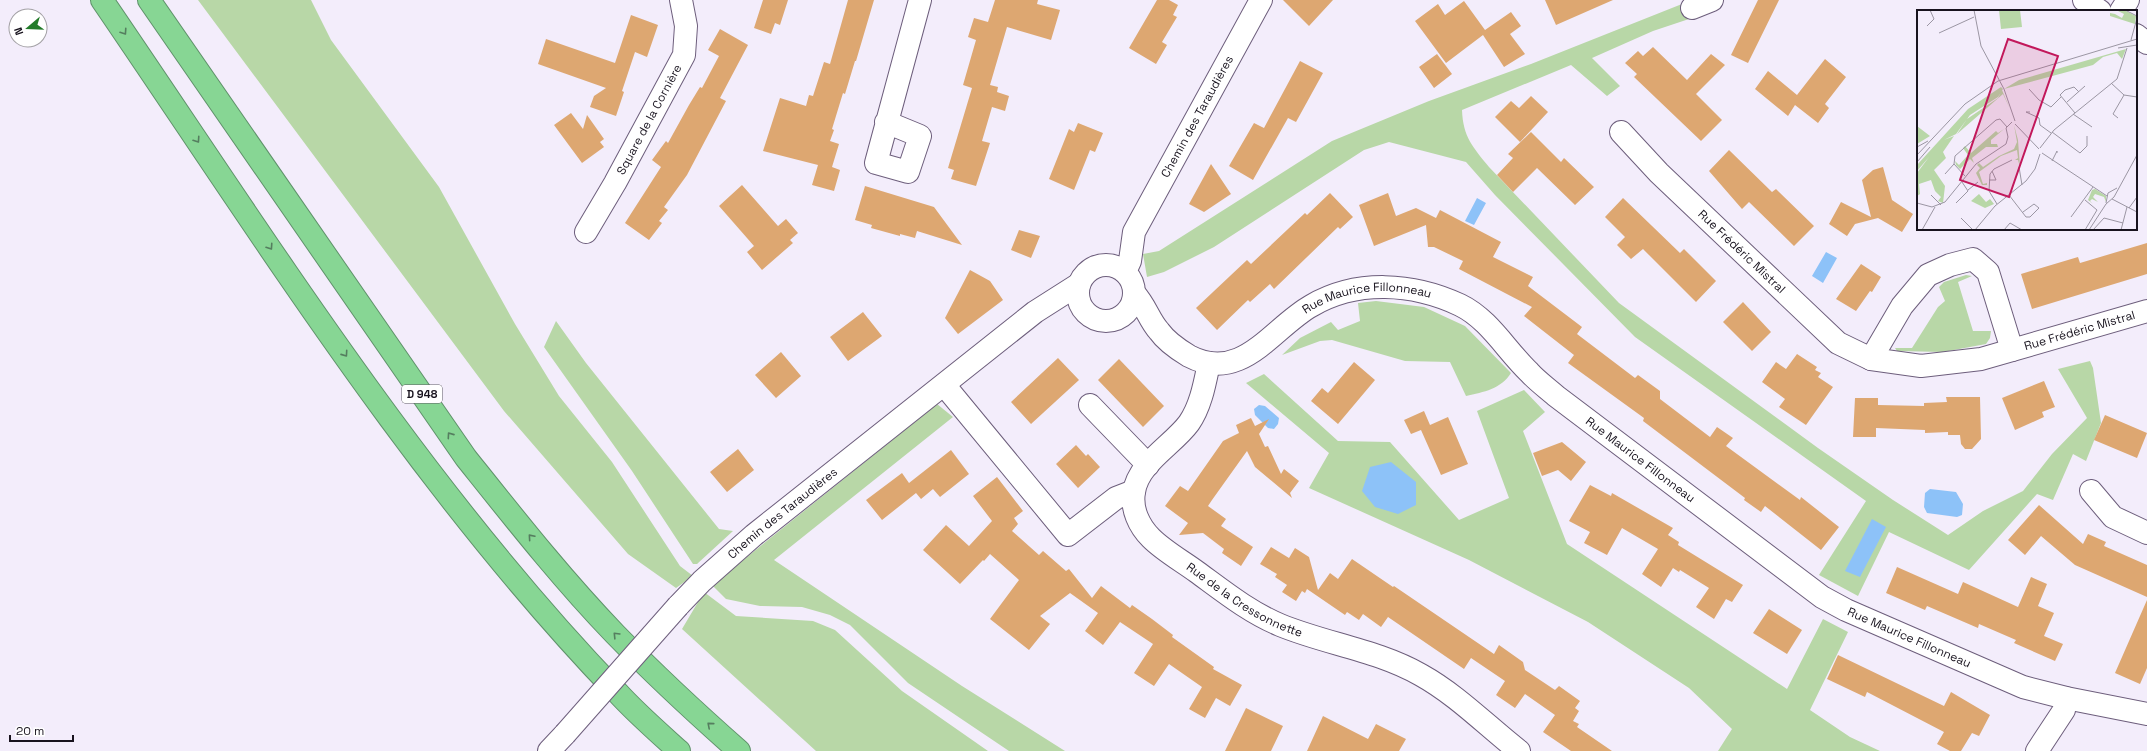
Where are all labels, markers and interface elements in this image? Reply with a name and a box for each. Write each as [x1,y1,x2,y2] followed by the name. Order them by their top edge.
[8,8,48,48] north arrow
[1917,10,2137,230] inset map
[11,25,26,37] text: N
[119,28,127,35] one-way arrow
[1157,53,1237,180] street label: Chemin des Taraudières
[613,62,685,178] street label: Square de la Cornière
[192,135,199,142] one-way arrow
[1695,206,1789,297] street label: Rue Frédéric Mistral
[265,243,273,250] one-way arrow
[1299,279,1433,317] street label: Rue Maurice Fillonneau
[2022,307,2137,354] street label: Rue Frédéric Mistral
[340,349,347,356] one-way arrow
[402,385,442,403] road number: D 948
[1582,413,1698,506] street label: Rue Maurice Fillonneau
[448,433,455,440] one-way arrow
[724,464,841,563] street label: Chemin des Taraudières
[528,534,535,542] one-way arrow
[1183,559,1305,641] street label: Rue de la Cressonnette
[1845,604,1974,671] street label: Rue Maurice Fillonneau
[614,632,621,640] one-way arrow
[10,717,73,743] scale bar
[16,723,44,739] text: 20 m
[707,723,714,730] one-way arrow

